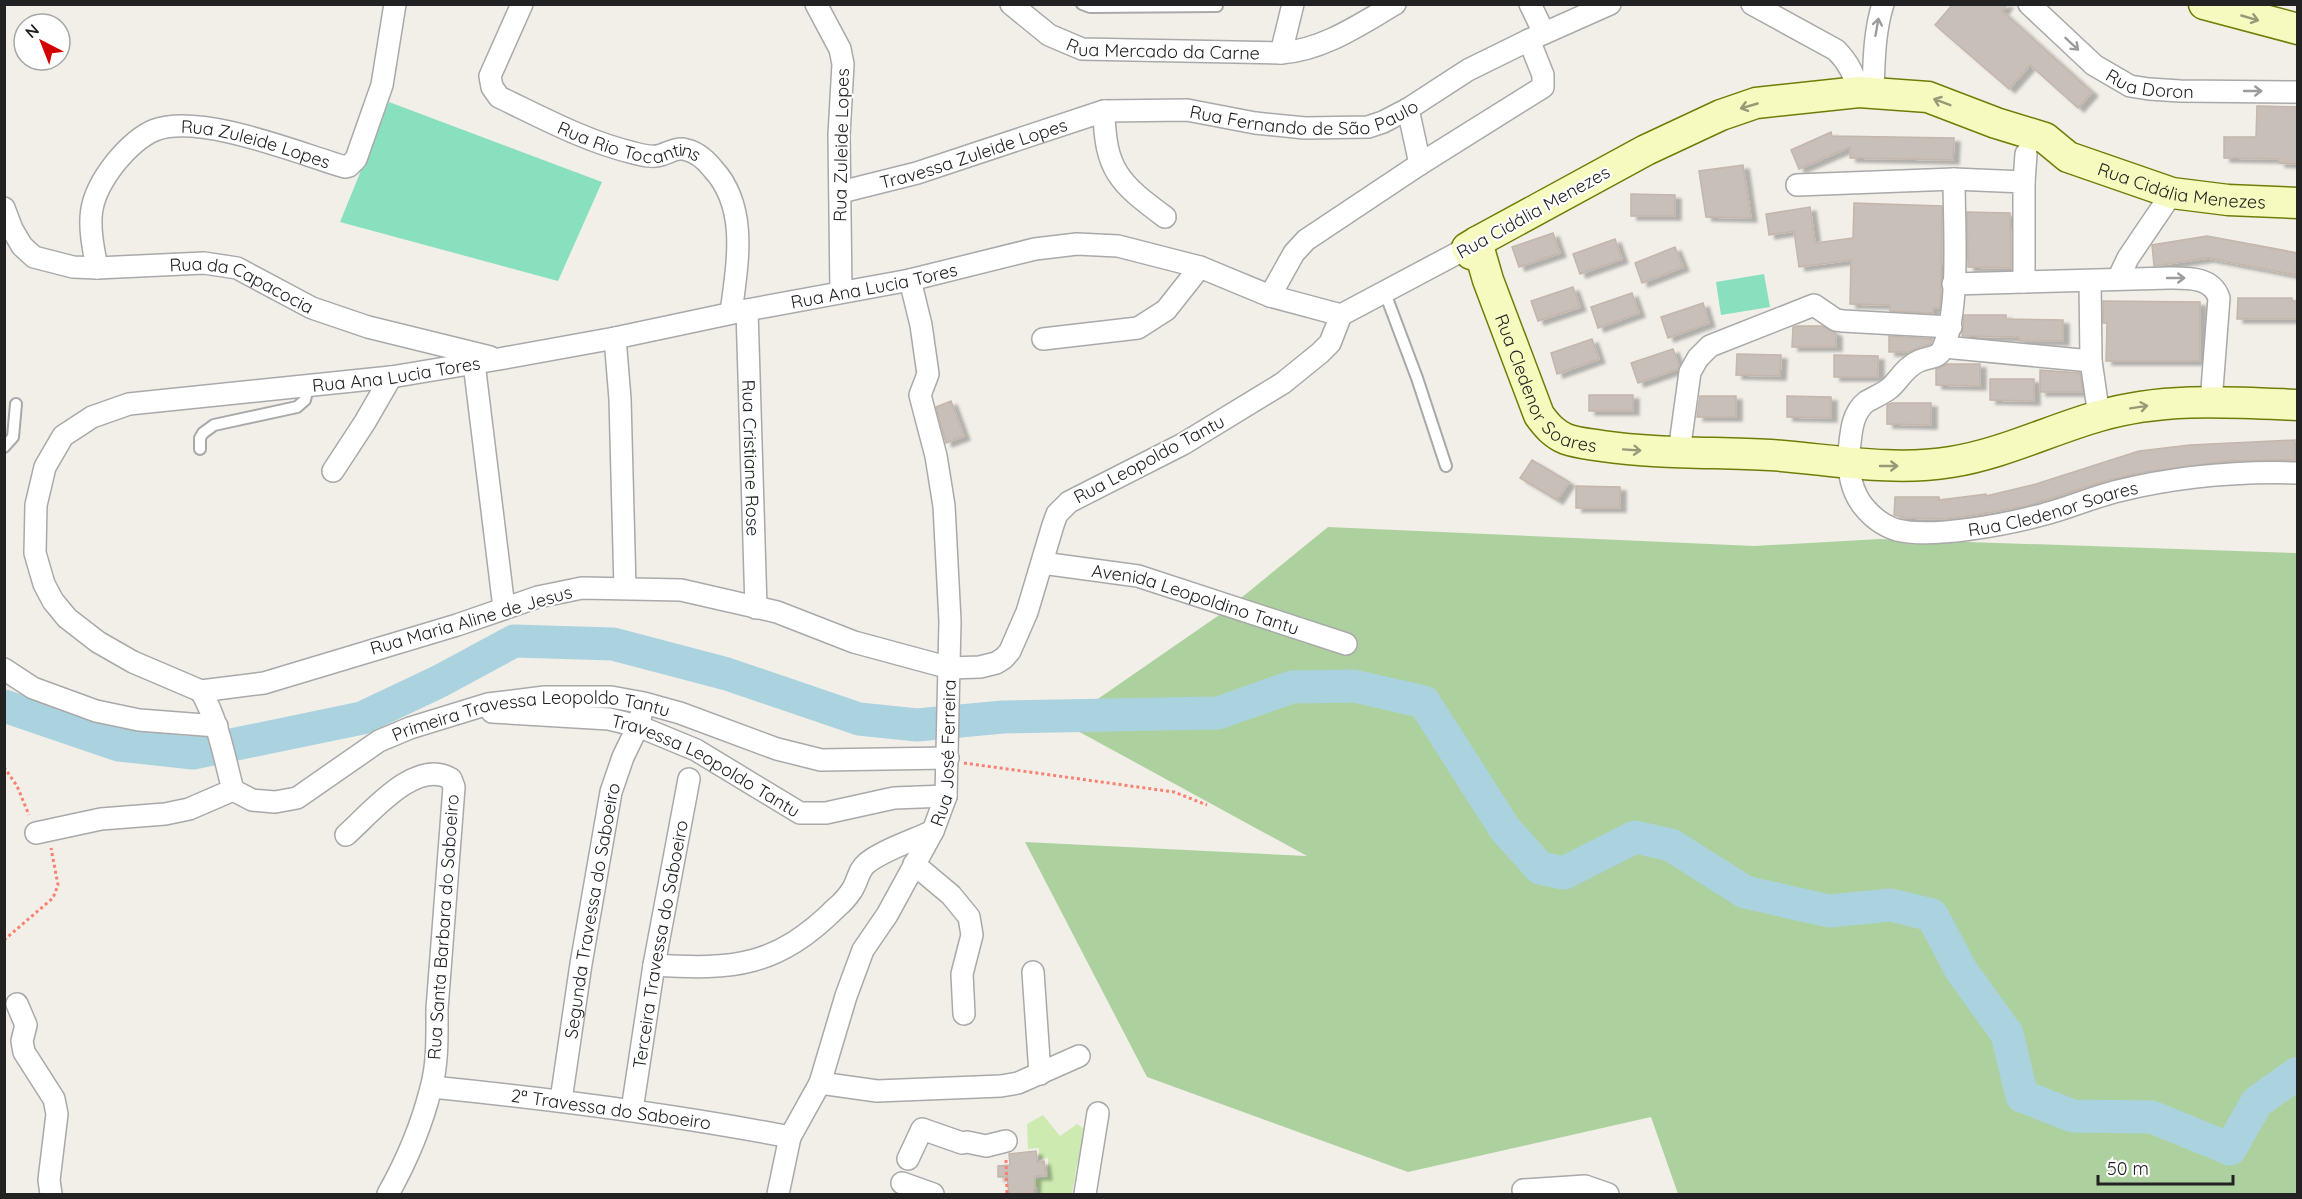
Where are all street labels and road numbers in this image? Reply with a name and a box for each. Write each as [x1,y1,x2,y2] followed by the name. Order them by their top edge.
[1063,32,1260,64] street label: Rua Mercado da Carne
[2102,63,2194,103] street label: Rua Doron
[828,68,854,222] street label: Rua Zuleide Lopes
[1188,94,1422,140] street label: Rua Fernando de São Paulo
[877,113,1070,193] street label: Travessa Zuleide Lopes
[180,114,333,173] street label: Rua Zuleide Lopes
[554,115,706,168] street label: Rua Rio Tocantins
[2095,157,2266,213] street label: Rua Cidália Menezes
[1452,160,1614,264] street label: Rua Cidália Menezes
[169,251,318,318] street label: Rua da Capacocia
[789,257,960,313] street label: Rua Ana Lucia Tores
[1490,310,1598,457] street label: Rua Cledenor Soares
[311,351,482,397] street label: Rua Ana Lucia Tores
[738,379,765,537] street label: Rua Cristiane Rose
[1070,409,1228,509] street label: Rua Leopoldo Tantu
[1966,475,2140,541] street label: Rua Cledenor Soares
[1090,558,1302,639] street label: Avenida Leopoldino Tantu
[367,580,575,660] street label: Rua Maria Aline de Jesus
[924,679,960,829] street label: Rua José Ferreira
[388,685,673,746] street label: Primeira Travessa Leopoldo Tantu
[609,709,805,822] street label: Travessa Leopoldo Tantu
[559,779,625,1040] street label: Segunda Travessa do Saboeiro
[422,793,464,1061] street label: Rua Santa Barbara do Saboeiro
[627,818,693,1070] street label: Terceira Travessa do Saboeiro
[509,1084,713,1134] street label: 2ª Travessa do Saboeiro

